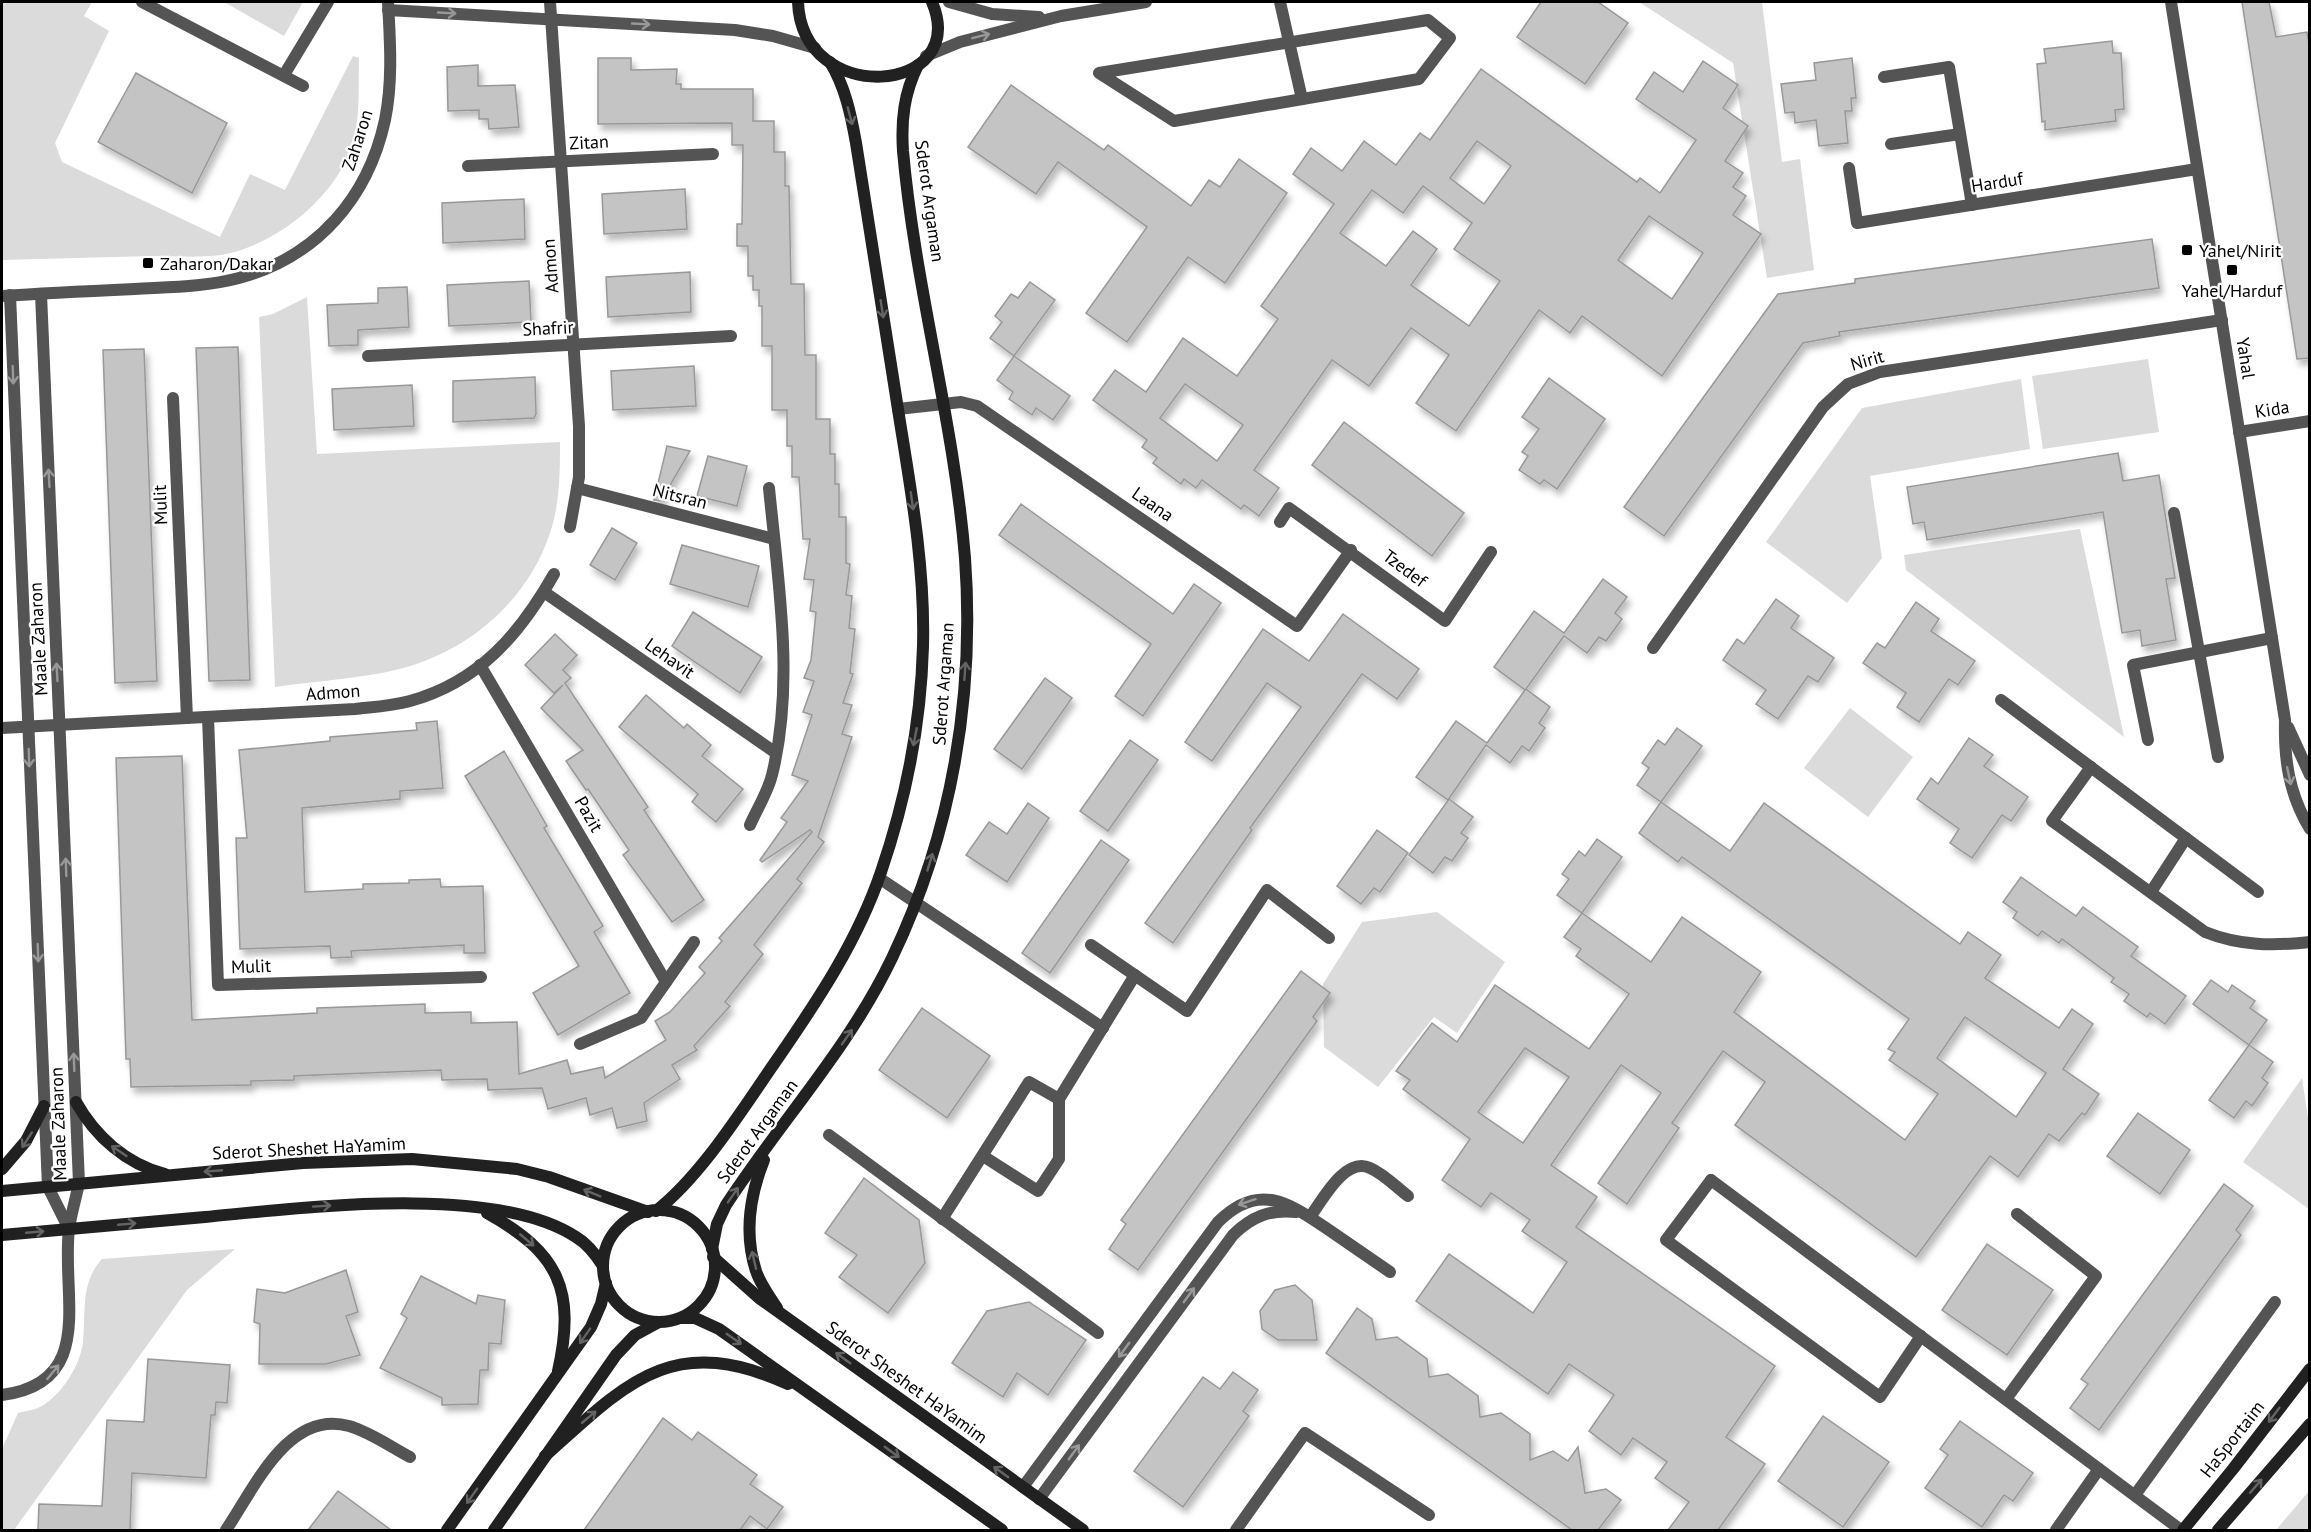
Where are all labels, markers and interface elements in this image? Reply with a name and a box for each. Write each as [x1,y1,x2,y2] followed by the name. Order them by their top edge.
[436,7,456,18] one-way arrow
[631,18,651,29] one-way arrow
[971,30,990,42] one-way arrow
[845,106,857,125] one-way arrow
[336,107,378,173] street label: Zaharon
[569,129,609,155] street label: Zitan
[910,138,950,264] street label: Sderot Argaman
[1969,166,2026,197] street label: Harduf
[537,238,563,294] street label: Admon
[2199,239,2281,262] place label: Yahel/Nirit
[2180,243,2194,257] marker: Yahel/Nirit
[160,252,273,275] place label: Zaharon/Dakar
[141,256,155,270] marker: Zaharon/Dakar
[2225,263,2239,277] marker: Yahel/Harduf
[2182,279,2284,302] place label: Yahel/Harduf
[877,298,888,318] one-way arrow
[522,315,574,341] street label: Shafrir
[2231,336,2261,381] street label: Yahal
[1847,344,1887,376] street label: Nirit
[8,364,19,384] one-way arrow
[2253,395,2291,423] street label: Kida
[43,468,54,488] one-way arrow
[650,478,710,514] street label: Nitsran
[1128,482,1178,526] street label: Laana
[148,485,172,525] street label: Mulit
[907,491,918,511] one-way arrow
[1378,544,1433,593] street label: Tzedef
[24,582,52,696] street label: Maale Zaharon
[927,622,959,746] street label: Sderot Argaman
[641,633,699,683] street label: Lehavit
[960,661,971,681] one-way arrow
[52,663,63,683] one-way arrow
[305,679,361,705] street label: Admon
[909,727,920,747] one-way arrow
[24,748,35,768] one-way arrow
[2284,766,2295,786] one-way arrow
[570,792,608,836] street label: Pazit
[925,853,936,872] one-way arrow
[60,858,71,878] one-way arrow
[32,943,43,963] one-way arrow
[231,954,271,978] street label: Mulit
[841,1030,853,1046] one-way arrow
[69,1053,80,1073] one-way arrow
[45,1067,71,1181] street label: Maale Zaharon
[712,1074,802,1188] street label: Sderot Argaman
[20,1131,32,1148] one-way arrow
[212,1131,406,1165] street label: Sderot Sheshet HaYamim
[112,1145,128,1157] one-way arrow
[204,1166,224,1177] one-way arrow
[584,1187,602,1198] one-way arrow
[727,1188,739,1204] one-way arrow
[1238,1198,1257,1209] one-way arrow
[311,1201,331,1212] one-way arrow
[117,1218,137,1229] one-way arrow
[25,1226,45,1237] one-way arrow
[519,1233,535,1246] one-way arrow
[747,1251,759,1270] one-way arrow
[1183,1287,1195,1303] one-way arrow
[822,1316,992,1448] street label: Sderot Sheshet HaYamim
[579,1328,591,1344] one-way arrow
[725,1333,741,1345] one-way arrow
[1117,1342,1130,1358] one-way arrow
[835,1352,851,1364] one-way arrow
[46,1364,59,1380] one-way arrow
[2195,1396,2269,1482] street label: HaSportaim
[2268,1407,2280,1423] one-way arrow
[581,1410,596,1424] one-way arrow
[1068,1445,1080,1461] one-way arrow
[884,1446,900,1458] one-way arrow
[994,1466,1010,1478] one-way arrow
[2249,1479,2263,1494] one-way arrow
[466,1487,478,1503] one-way arrow

